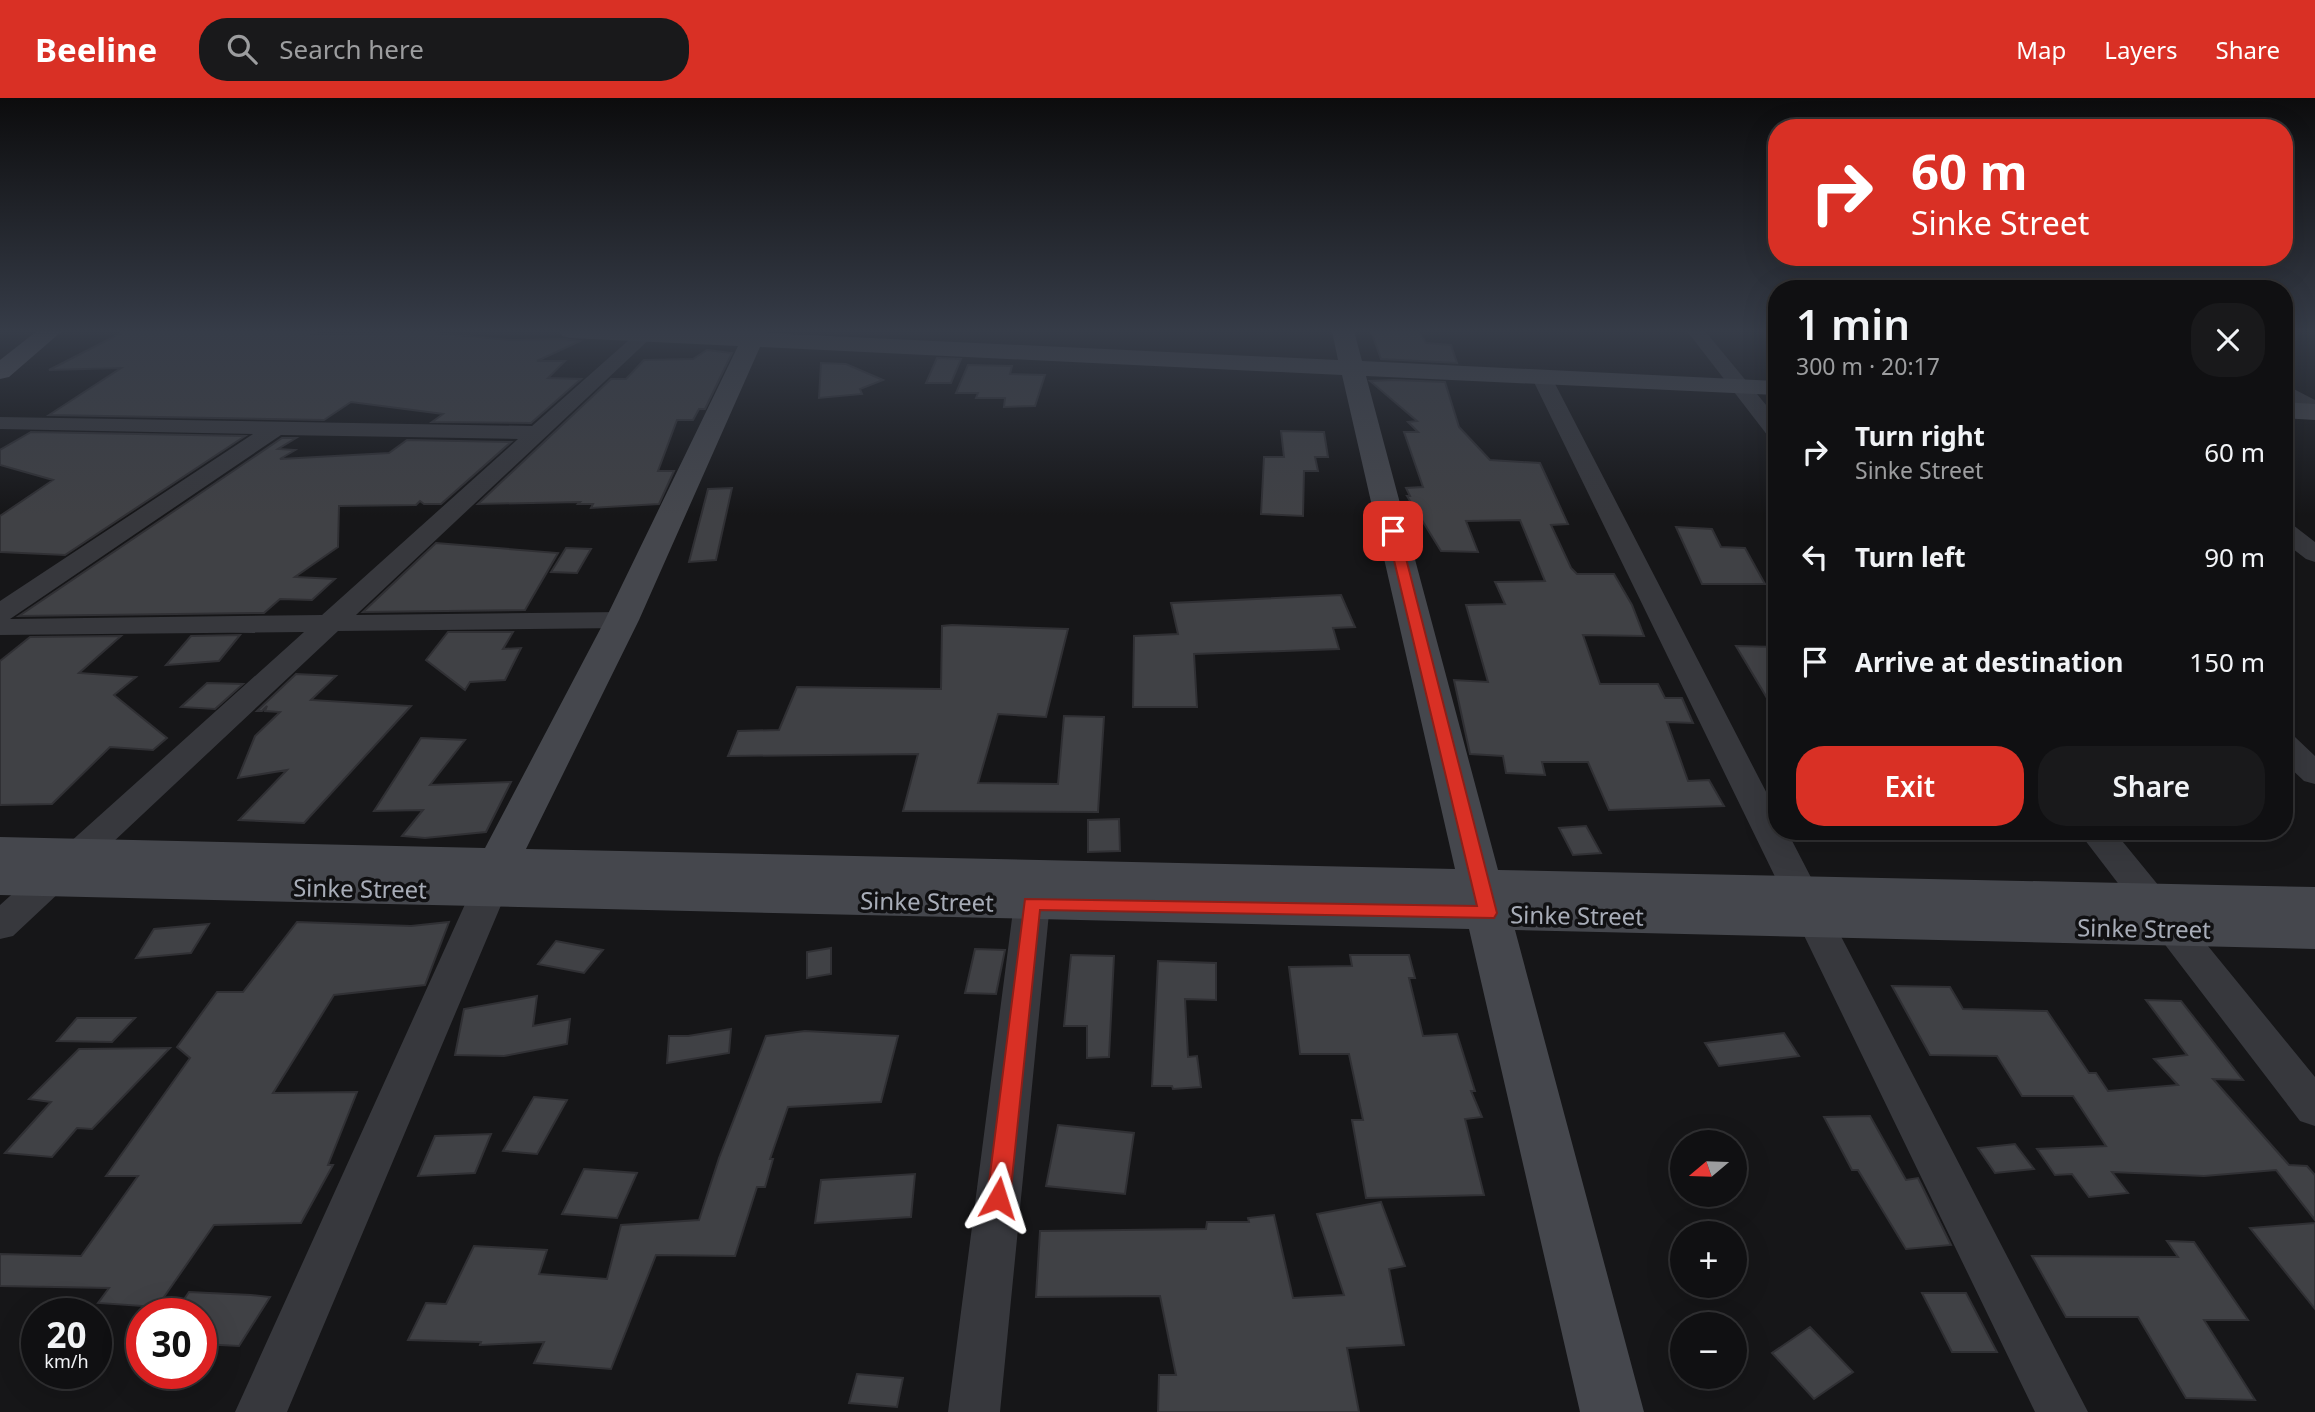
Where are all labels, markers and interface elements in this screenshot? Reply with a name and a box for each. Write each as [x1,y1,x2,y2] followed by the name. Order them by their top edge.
[199,18,689,81] search box
[35,27,157,72] text: Beeline
[223,30,261,68] icon: search
[279,31,424,67] text: Search here
[2016,33,2066,66] text: Map
[2104,33,2178,66] text: Layers
[2216,33,2280,66] text: Share
[1911,138,2028,204] text: 60 m
[1796,147,1887,238] icon: right
[1911,201,2089,244] text: Sinke Street
[1796,295,1910,352] text: 1 min
[2191,303,2265,377] button: close
[1796,350,1940,382] text: 300 m · 20:17
[1855,418,1985,454] text: Turn right
[1796,433,1834,471] icon: right
[2204,434,2265,470] text: 60 m
[1855,454,1983,486] text: Sinke Street
[1363,501,1423,561] pin
[1374,512,1412,550] icon: arrive
[1796,538,1834,576] icon: left
[1855,539,1966,575] text: Turn left
[2204,539,2265,575] text: 90 m
[1796,643,1834,681] icon: arrive
[1855,644,2124,680] text: Arrive at destination
[2189,644,2265,680] text: 150 m
[1796,746,2024,826] button: Exit
[2038,746,2265,826] button: Share
[293,870,428,906] street label: Sinke Street
[860,883,995,919] street label: Sinke Street
[1510,897,1645,933] street label: Sinke Street
[2077,910,2212,946] street label: Sinke Street
[1670,1130,1746,1208] north arrow
[1670,1130,1747,1389] map controls
[961,1161,1035,1235] position arrow
[1670,1221,1747,1298] button: +
[126,1298,217,1389] speed limit sign: 30
[46,1311,87,1358] text: 20
[1670,1312,1747,1389] button: −
[44,1349,89,1373] text: km/h

